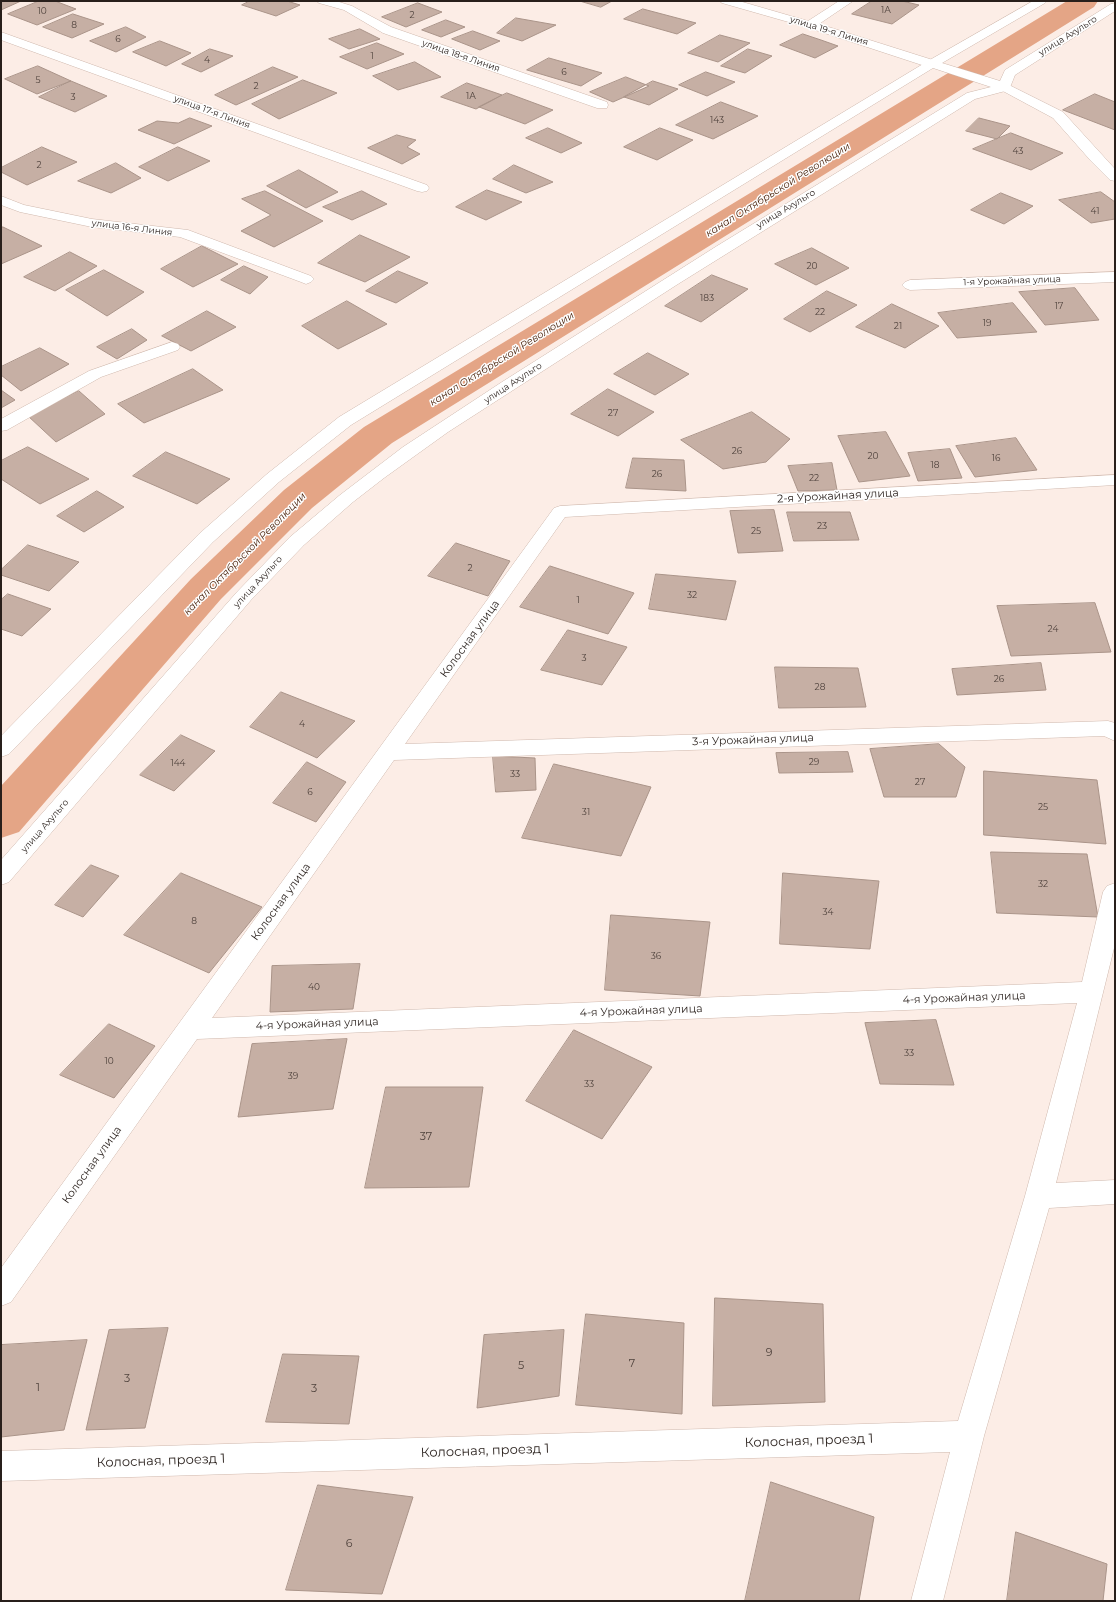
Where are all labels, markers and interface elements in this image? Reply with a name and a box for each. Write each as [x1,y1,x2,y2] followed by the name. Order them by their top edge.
[881,5,891,15] house number: 1А
[37,6,47,16] house number: 10
[409,10,415,20] house number: 2
[789,14,869,48] street label: улица 19-я Линия
[1037,14,1099,58] street label: улица Ахульго
[71,20,77,30] house number: 8
[115,34,121,44] house number: 6
[421,38,501,74] street label: улица 18-я Линия
[370,51,374,61] house number: 1
[204,55,210,65] house number: 4
[561,67,567,77] house number: 6
[35,75,41,85] house number: 5
[253,81,259,91] house number: 2
[466,91,476,101] house number: 1А
[70,92,76,102] house number: 3
[172,93,252,131] street label: улица 17-я Линия
[710,115,724,125] house number: 143
[704,140,852,240] water label: канал Октябрьской Революции
[1013,146,1023,156] house number: 43
[36,160,42,170] house number: 2
[755,187,817,231] street label: улица Ахульго
[1091,206,1099,216] house number: 41
[91,218,173,238] street label: улица 16-я Линия
[806,261,818,271] house number: 20
[963,274,1061,288] street label: 1-я Урожайная улица
[700,293,714,303] house number: 183
[1055,301,1063,311] house number: 17
[815,307,825,317] house number: 22
[428,309,576,409] water label: канал Октябрьской Революции
[983,318,991,328] house number: 19
[894,321,902,331] house number: 21
[482,360,544,406] street label: улица Ахульго
[608,408,618,418] house number: 27
[732,446,742,456] house number: 26
[867,451,879,461] house number: 20
[992,453,1000,463] house number: 16
[931,460,939,470] house number: 18
[652,469,662,479] house number: 26
[809,473,819,483] house number: 22
[777,486,899,506] street label: 2-я Урожайная улица
[181,490,309,618] water label: канал Октябрьской Революции
[817,521,827,531] house number: 23
[751,526,761,536] house number: 25
[231,554,285,610] street label: улица Ахульго
[467,563,473,573] house number: 2
[687,590,697,600] house number: 32
[576,595,580,605] house number: 1
[438,598,502,680] street label: Колосная улица
[1048,624,1058,634] house number: 24
[581,653,587,663] house number: 3
[994,674,1004,684] house number: 26
[815,682,825,692] house number: 28
[299,719,305,729] house number: 4
[692,731,814,749] street label: 3-я Урожайная улица
[809,757,819,767] house number: 29
[170,758,186,768] house number: 144
[510,769,520,779] house number: 33
[915,777,925,787] house number: 27
[307,787,313,797] house number: 6
[19,797,71,855] street label: улица Ахульго
[1038,802,1048,812] house number: 25
[582,807,590,817] house number: 31
[249,861,313,943] street label: Колосная улица
[1038,879,1048,889] house number: 32
[822,907,834,917] house number: 34
[191,916,197,926] house number: 8
[651,951,661,961] house number: 36
[308,982,320,992] house number: 40
[902,989,1026,1007] street label: 4-я Урожайная улица
[579,1002,703,1020] street label: 4-я Урожайная улица
[255,1015,379,1033] street label: 4-я Урожайная улица
[904,1048,914,1058] house number: 33
[104,1056,114,1066] house number: 10
[288,1071,298,1081] house number: 39
[584,1079,594,1089] house number: 33
[60,1124,124,1206] street label: Колосная улица
[420,1130,432,1144] house number: 37
[766,1346,772,1360] house number: 9
[629,1357,635,1371] house number: 7
[518,1359,524,1373] house number: 5
[124,1372,130,1386] house number: 3
[36,1381,40,1395] house number: 1
[311,1382,317,1396] house number: 3
[744,1431,874,1451] street label: Колосная, проезд 1
[420,1441,550,1461] street label: Колосная, проезд 1
[96,1451,226,1471] street label: Колосная, проезд 1
[346,1537,352,1551] house number: 6

